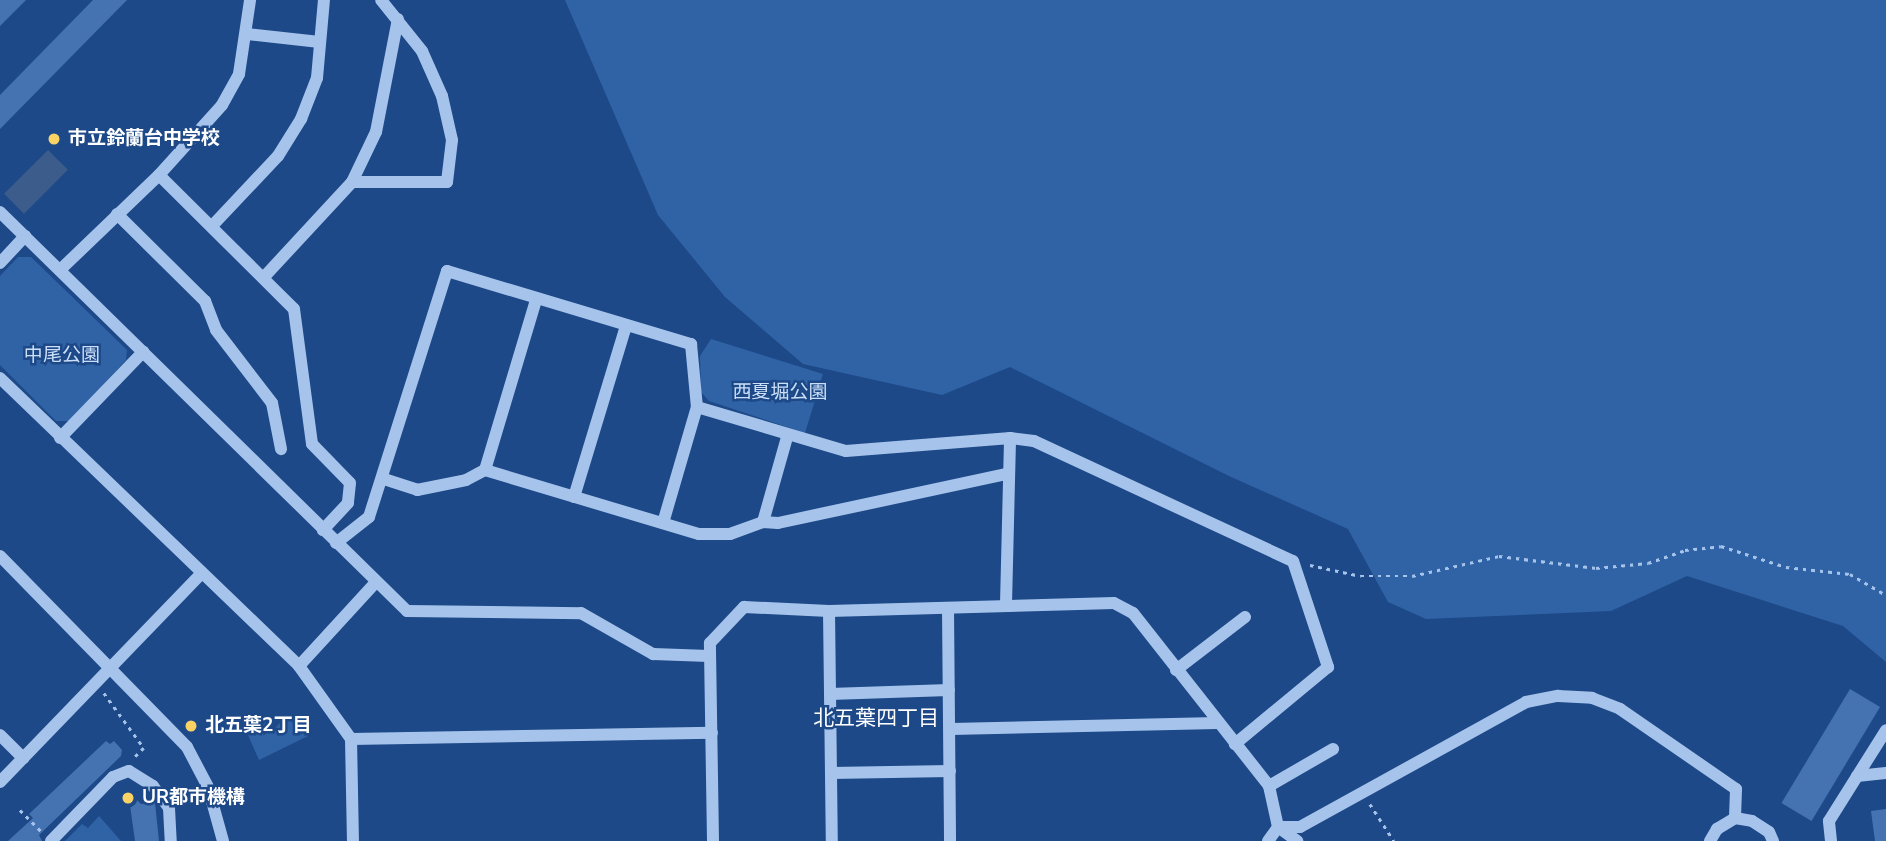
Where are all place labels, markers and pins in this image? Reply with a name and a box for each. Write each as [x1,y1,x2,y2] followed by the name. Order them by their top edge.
[68,128,220,150] place label: 市立鈴蘭台中学校
[46,131,62,147] marker: 市立鈴蘭台中学校
[205,715,311,737] place label: 北五葉2丁目
[183,718,199,734] marker: 北五葉2丁目
[142,787,245,809] place label: UR都市機構
[120,790,136,806] marker: UR都市機構

